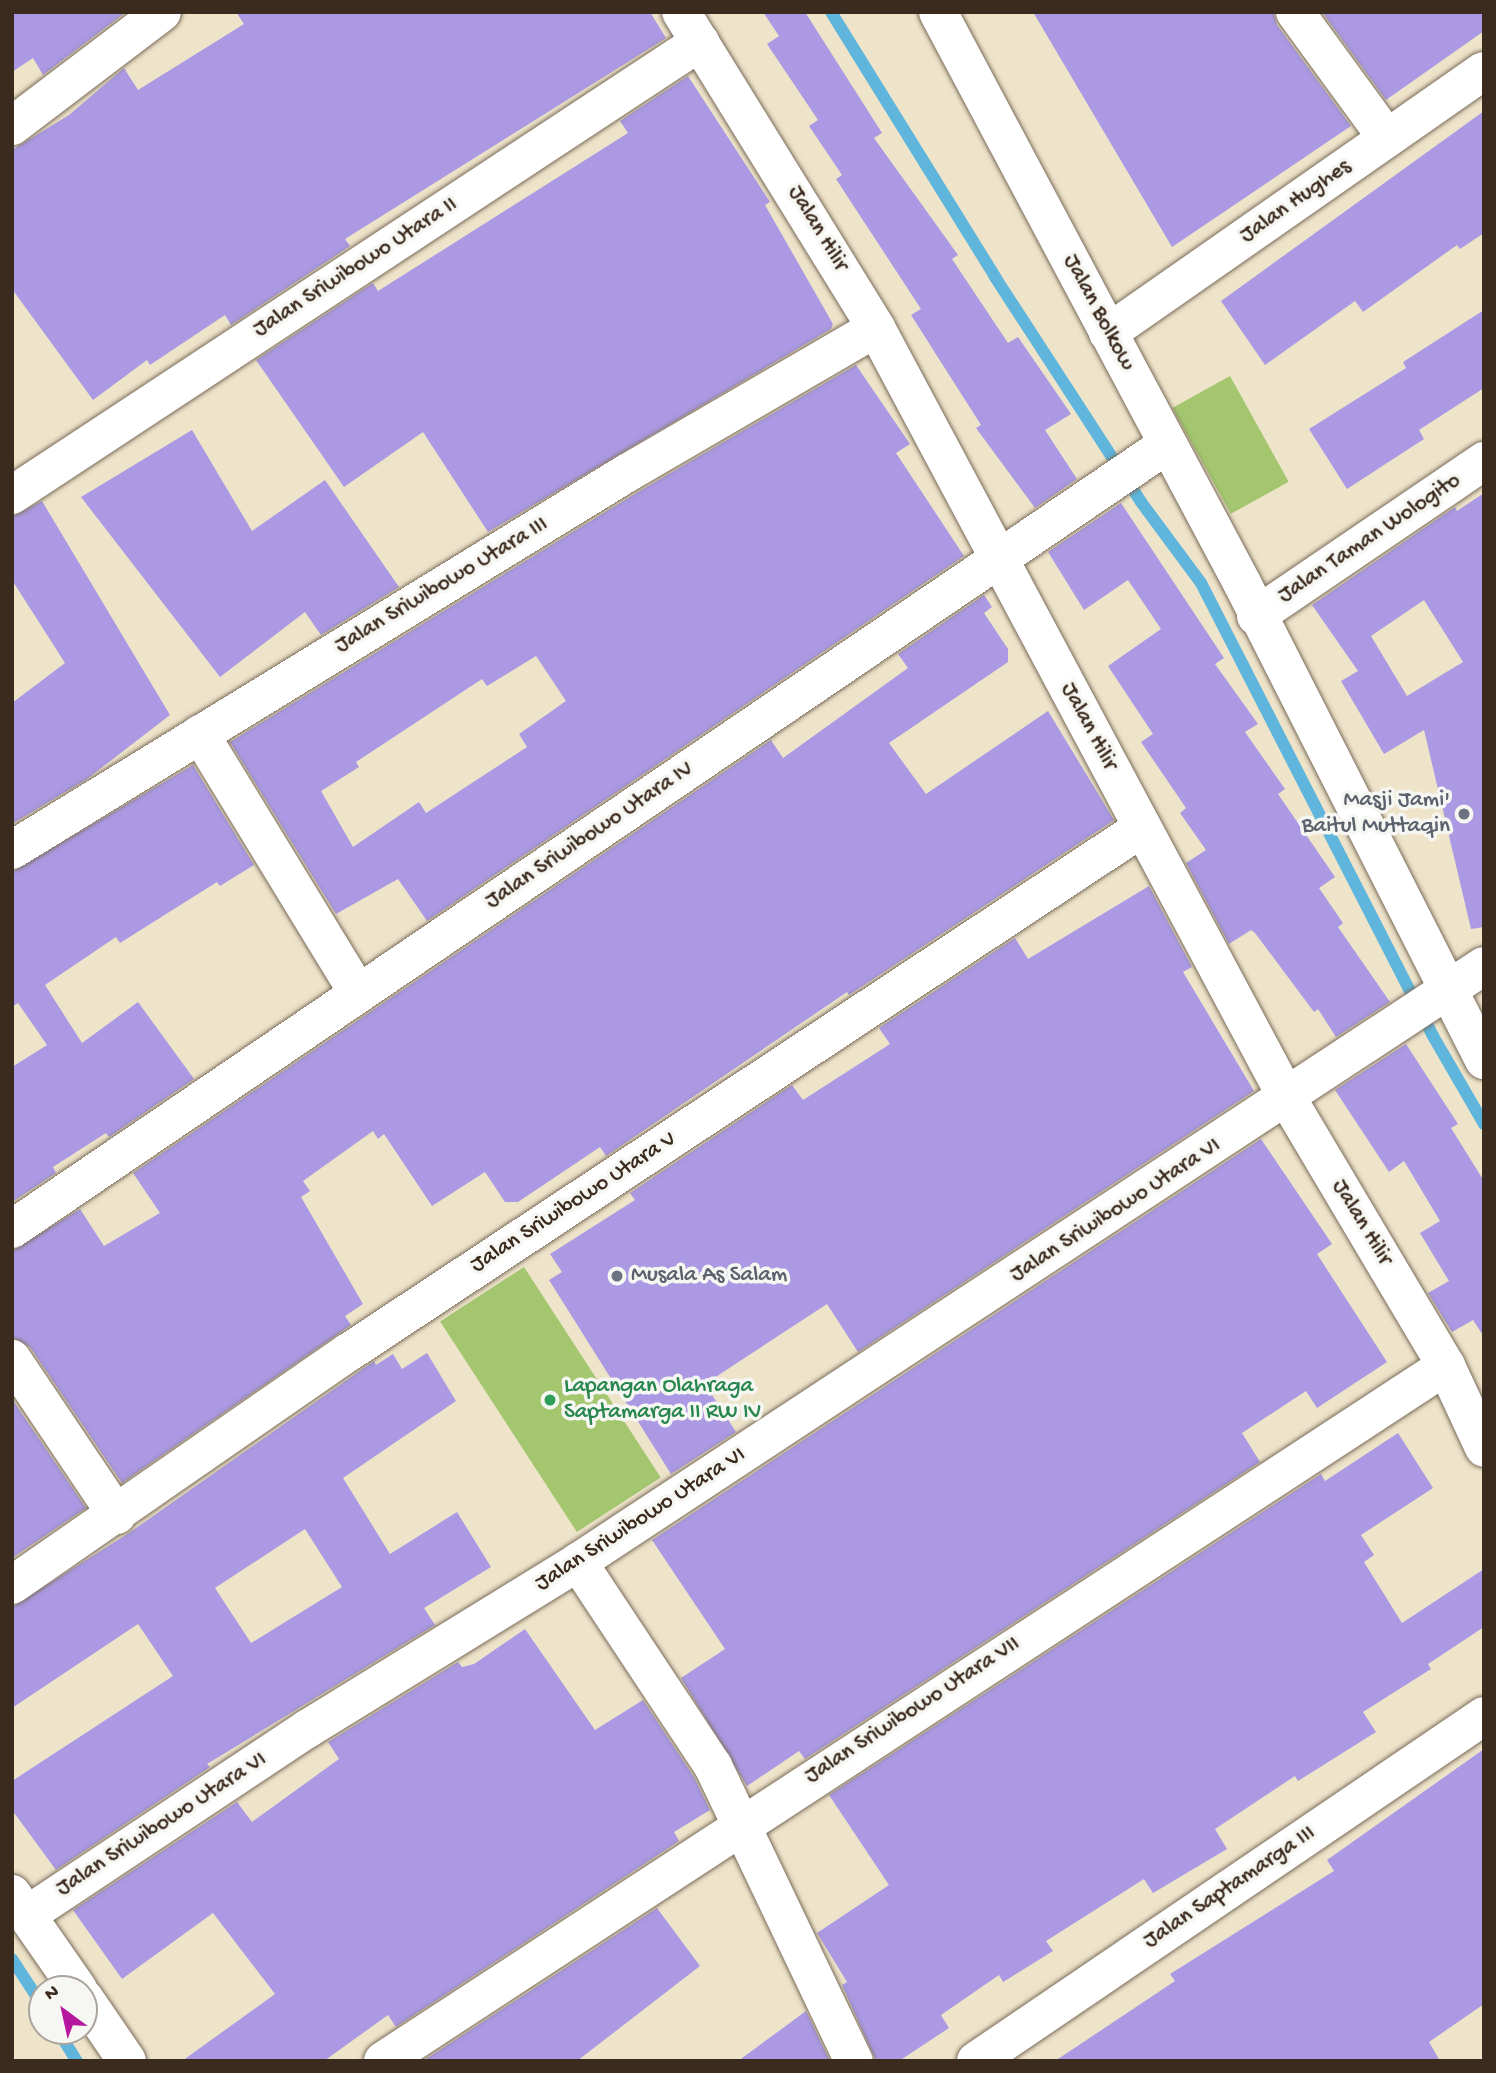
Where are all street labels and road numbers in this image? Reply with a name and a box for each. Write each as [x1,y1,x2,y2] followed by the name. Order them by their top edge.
[1235,154,1357,250] street label: Jalan Hughes
[781,181,853,277] street label: Jalan Hilir
[249,192,463,344] street label: Jalan Sriwibowo Utara II
[1056,250,1140,376] street label: Jalan Bolkow
[1274,468,1466,610] street label: Jalan Taman Wologito
[331,511,553,661] street label: Jalan Sriwibowo Utara III
[1053,678,1123,776] street label: Jalan Hilir
[481,756,699,916] street label: Jalan Sriwibowo Utara IV
[466,1126,682,1280] street label: Jalan Sriwibowo Utara V
[1006,1133,1226,1289] street label: Jalan Sriwibowo Utara VI
[1325,1175,1397,1271] street label: Jalan Hilir
[531,1442,751,1598] street label: Jalan Sriwibowo Utara VI
[800,1631,1026,1791] street label: Jalan Sriwibowo Utara VII
[52,1747,272,1903] street label: Jalan Sriwibowo Utara VI
[1139,1820,1321,1956] street label: Jalan Saptamarga III

